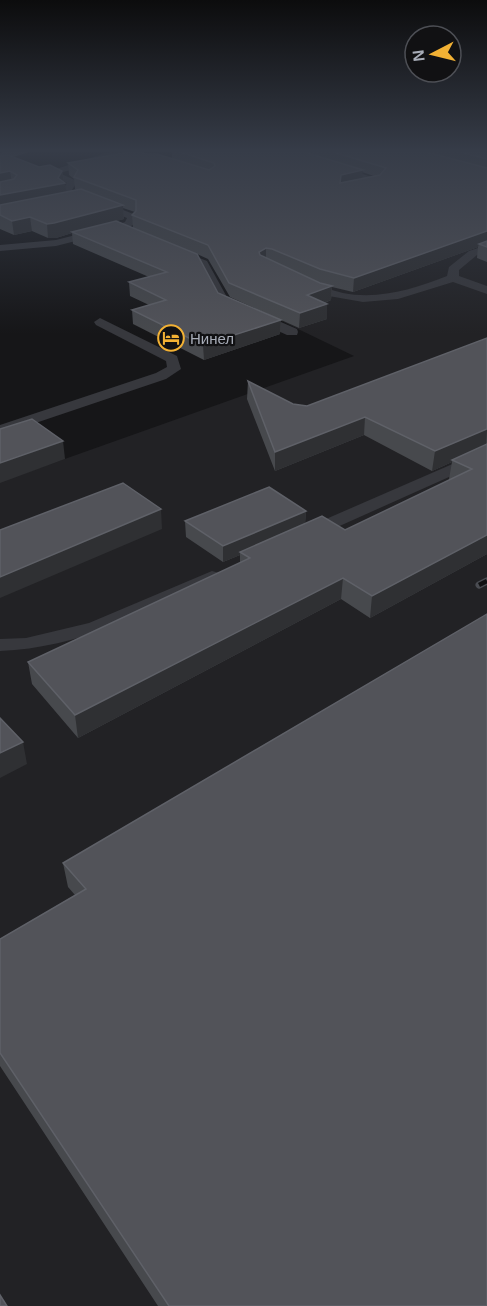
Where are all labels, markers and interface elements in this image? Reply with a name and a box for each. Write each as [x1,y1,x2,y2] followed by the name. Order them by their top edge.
[403,24,463,84] north arrow
[409,49,428,63] text: N
[156,323,186,353] hotel icon: Нинел
[190,330,234,347] place label: Нинел

